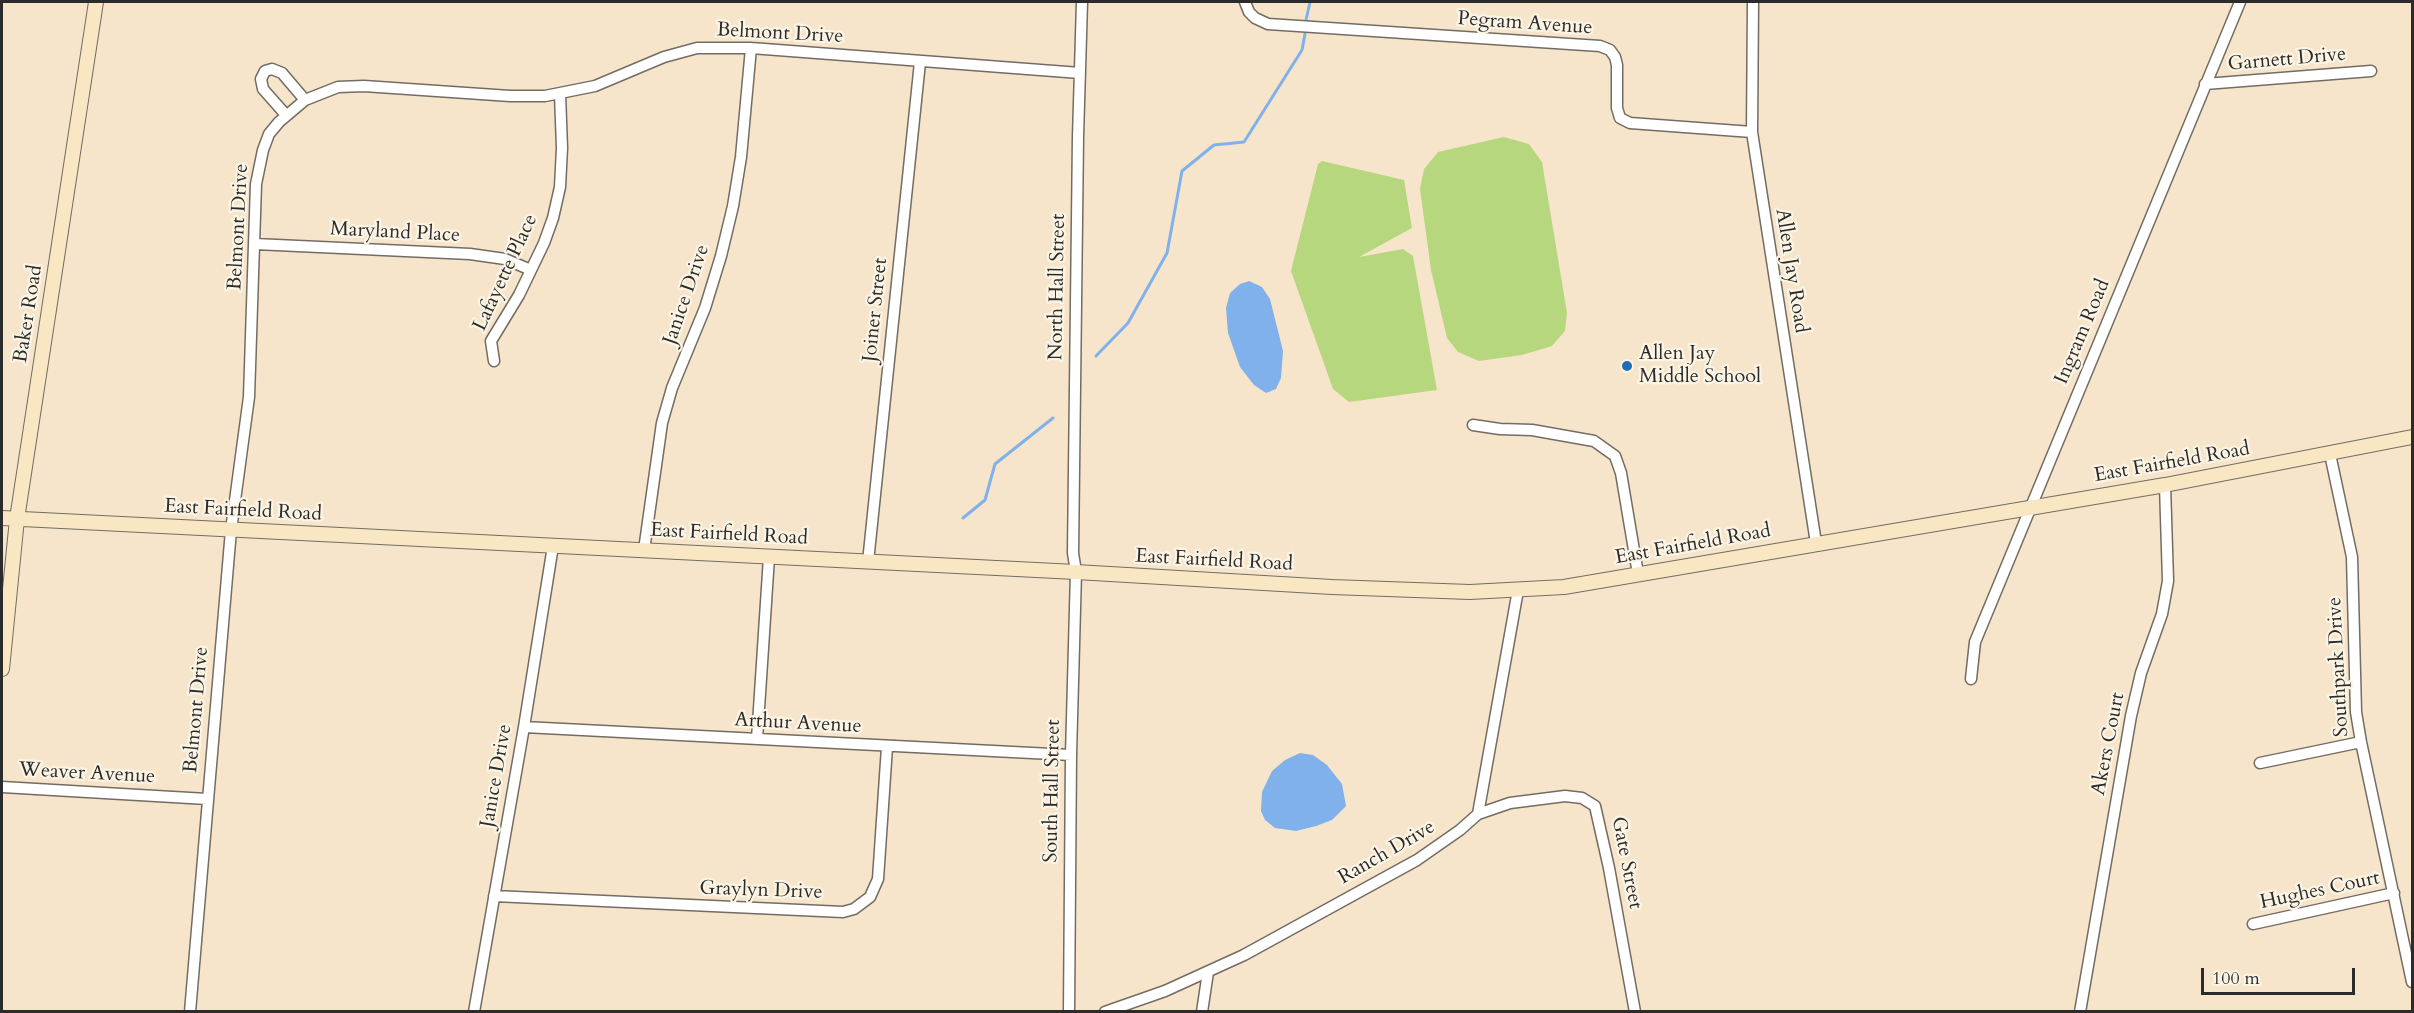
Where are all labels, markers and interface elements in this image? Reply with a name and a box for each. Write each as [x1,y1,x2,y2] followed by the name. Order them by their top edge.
[1457,7,1593,41] street label: Pegram Avenue
[716,19,844,49] street label: Belmont Drive
[2227,43,2347,77] street label: Garnett Drive
[224,163,254,291] street label: Belmont Drive
[1769,207,1813,335] street label: Allen Jay Road
[469,211,543,335] street label: Lafayette Place
[1045,213,1071,361] street label: North Hall Street
[329,218,461,248] street label: Maryland Place
[659,242,715,348] street label: Janice Drive
[859,257,893,363] street label: Joiner Street
[9,263,49,365] street label: Baker Road
[2050,276,2116,388] street label: Ingram Road
[1639,342,1761,389] place label: Allen Jay Middle School
[1620,359,1634,373] marker: Allen Jay Middle School
[2092,437,2252,489] street label: East Fairfield Road
[164,495,322,527] street label: East Fairfield Road
[650,519,808,551] street label: East Fairfield Road
[1613,519,1773,571] street label: East Fairfield Road
[1135,545,1293,577] street label: East Fairfield Road
[2323,596,2355,738] street label: Southpark Drive
[180,646,214,774] street label: Belmont Drive
[2087,691,2131,797] street label: Akers Court
[734,709,862,739] street label: Arthur Avenue
[1040,719,1066,863] street label: South Hall Street
[476,723,518,829] street label: Janice Drive
[18,758,156,790] street label: Weaver Avenue
[1605,815,1647,911] street label: Gate Street
[1334,816,1440,890] street label: Ranch Drive
[2258,867,2382,915] street label: Hughes Court
[699,877,823,905] street label: Graylyn Drive
[2204,956,2358,994] scale bar
[2212,966,2260,991] text: 100 m

